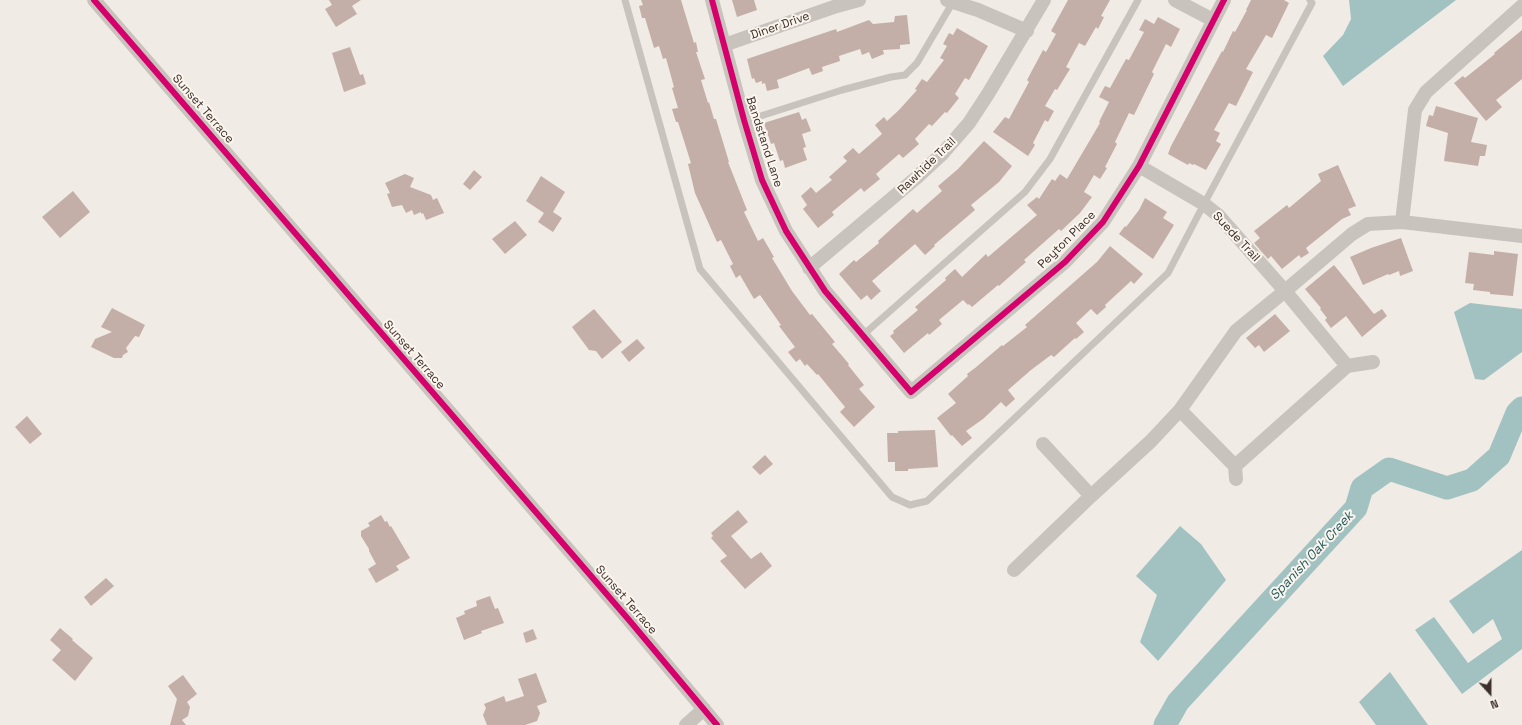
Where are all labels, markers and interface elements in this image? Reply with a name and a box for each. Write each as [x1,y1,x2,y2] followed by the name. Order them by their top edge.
[748,9,812,43] street label: Diner Drive
[169,72,237,146] street label: Sunset Terrace
[743,95,785,189] street label: Bandstand Lane
[895,135,959,197] street label: Rawhide Trail
[1035,208,1099,272] street label: Peyton Place
[1209,209,1263,265] street label: Suede Trail
[380,318,448,392] street label: Sunset Terrace
[1267,509,1357,603] water label: Spanish Oak Creek
[592,563,660,637] street label: Sunset Terrace
[1470,673,1510,713] north arrow
[1488,696,1500,712] text: N

